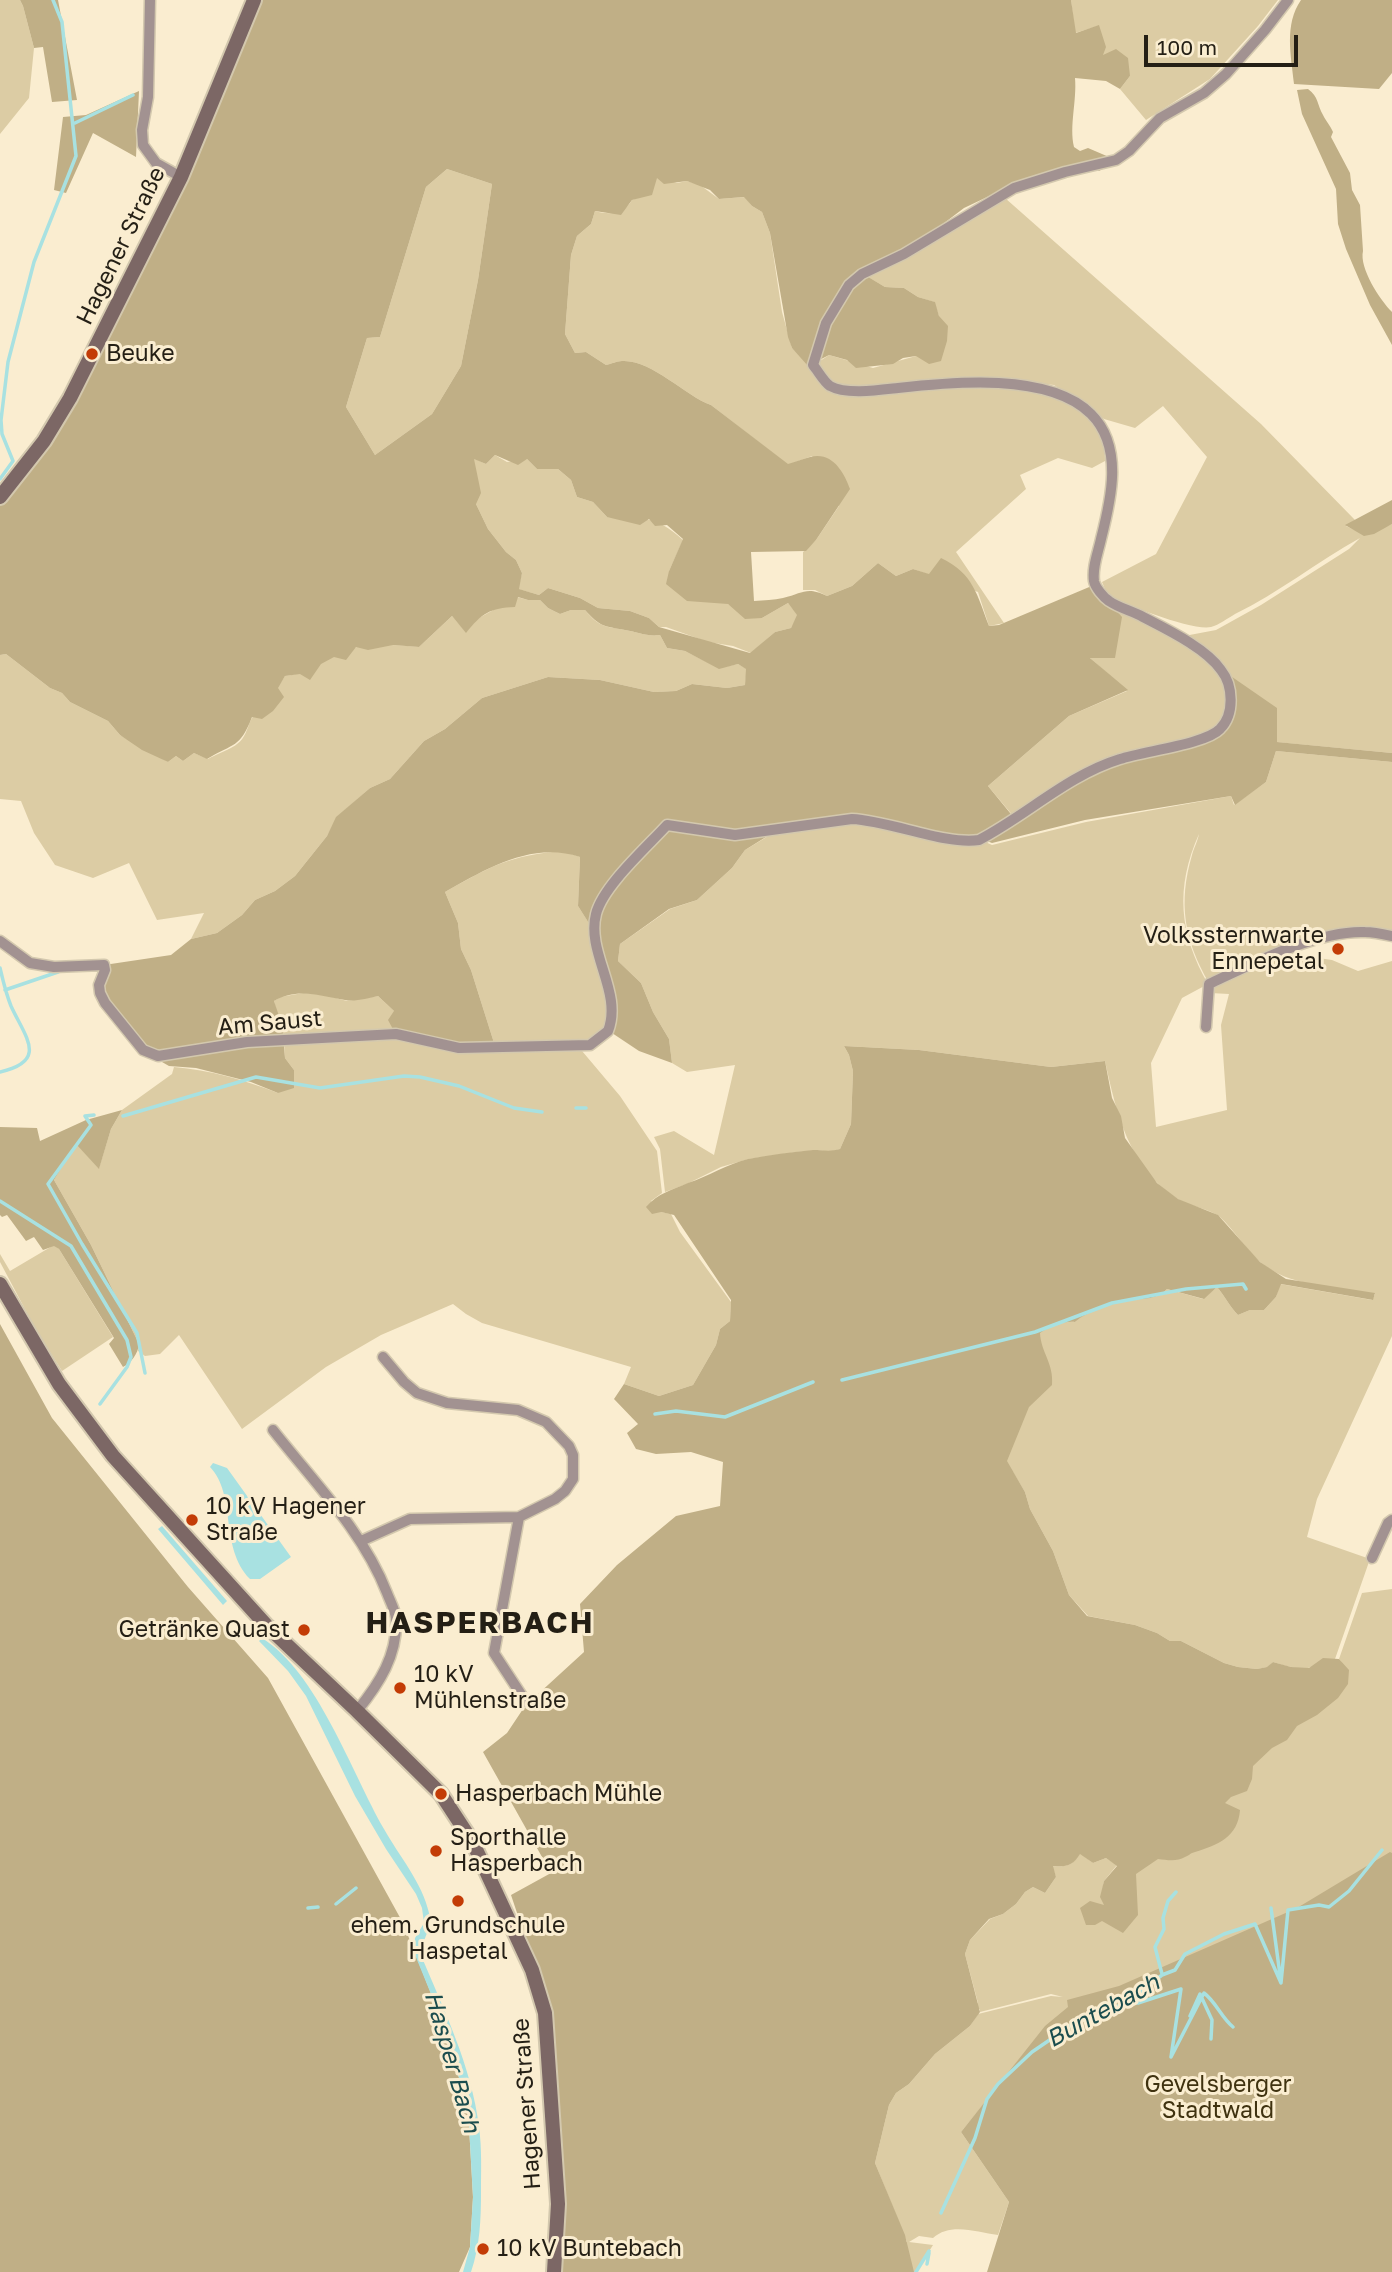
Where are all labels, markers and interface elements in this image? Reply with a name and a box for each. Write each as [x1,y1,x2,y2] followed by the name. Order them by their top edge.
[1147,21,1301,65] scale bar
[1157,34,1217,60] text: 100 m
[71,163,171,329] street label: Hagener Straße
[106,340,175,368] place label: Beuke
[84,346,100,362] marker: Beuke
[1143,922,1324,976] place label: Volkssternwarte Ennepetal
[1330,941,1346,957] marker: Volkssternwarte Ennepetal
[217,1005,323,1041] street label: Am Saust
[206,1493,366,1547] place label: 10 kV Hagener Straße
[184,1512,200,1528] marker: 10 kV Hagener Straße
[367,1605,593,1641] district label: HASPERBACH
[118,1616,290,1644] place label: Getränke Quast
[296,1622,312,1638] marker: Getränke Quast
[414,1661,566,1715] place label: 10 kV Mühlenstraße
[392,1680,408,1696] marker: 10 kV Mühlenstraße
[455,1780,662,1808] place label: Hasperbach Mühle
[433,1786,449,1802] marker: Hasperbach Mühle
[450,1824,583,1878] place label: Sporthalle Hasperbach
[428,1843,444,1859] marker: Sporthalle Hasperbach
[450,1893,466,1909] marker: ehem. Grundschule Haspetal
[351,1912,565,1966] place label: ehem. Grundschule Haspetal
[1041,1968,1165,2054] water label: Buntebach
[418,1988,486,2136] water label: Hasper Bach
[507,2017,547,2191] street label: Hagener Straße
[1144,2071,1292,2125] park label: Gevelsberger Stadtwald
[497,2235,682,2263] place label: 10 kV Buntebach
[475,2241,491,2257] marker: 10 kV Buntebach

